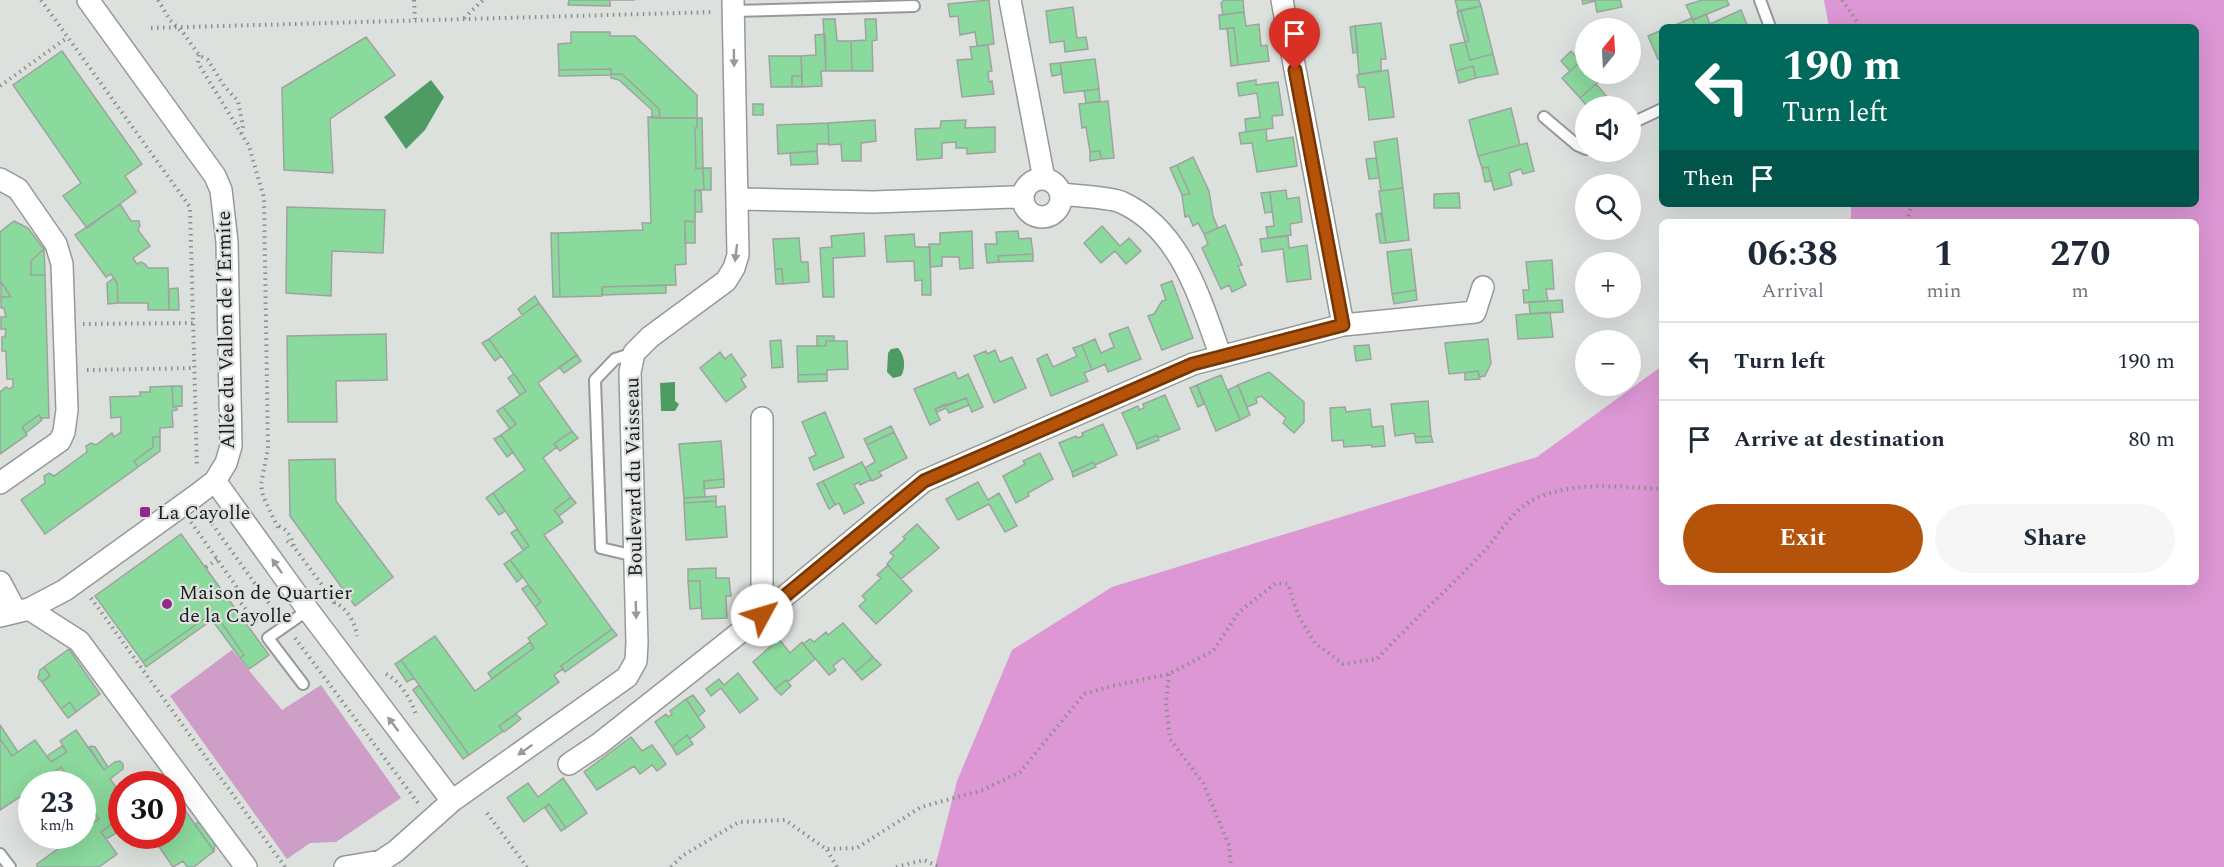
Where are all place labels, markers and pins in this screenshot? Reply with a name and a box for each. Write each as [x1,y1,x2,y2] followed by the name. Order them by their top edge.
[1269,8,1320,70] pin
[157,498,250,528] place label: La Cayolle
[138,505,152,519] marker: La Cayolle
[179,578,352,631] place label: Maison de Quartier de la Cayolle
[160,597,174,611] marker: Maison de Quartier de la Cayolle

